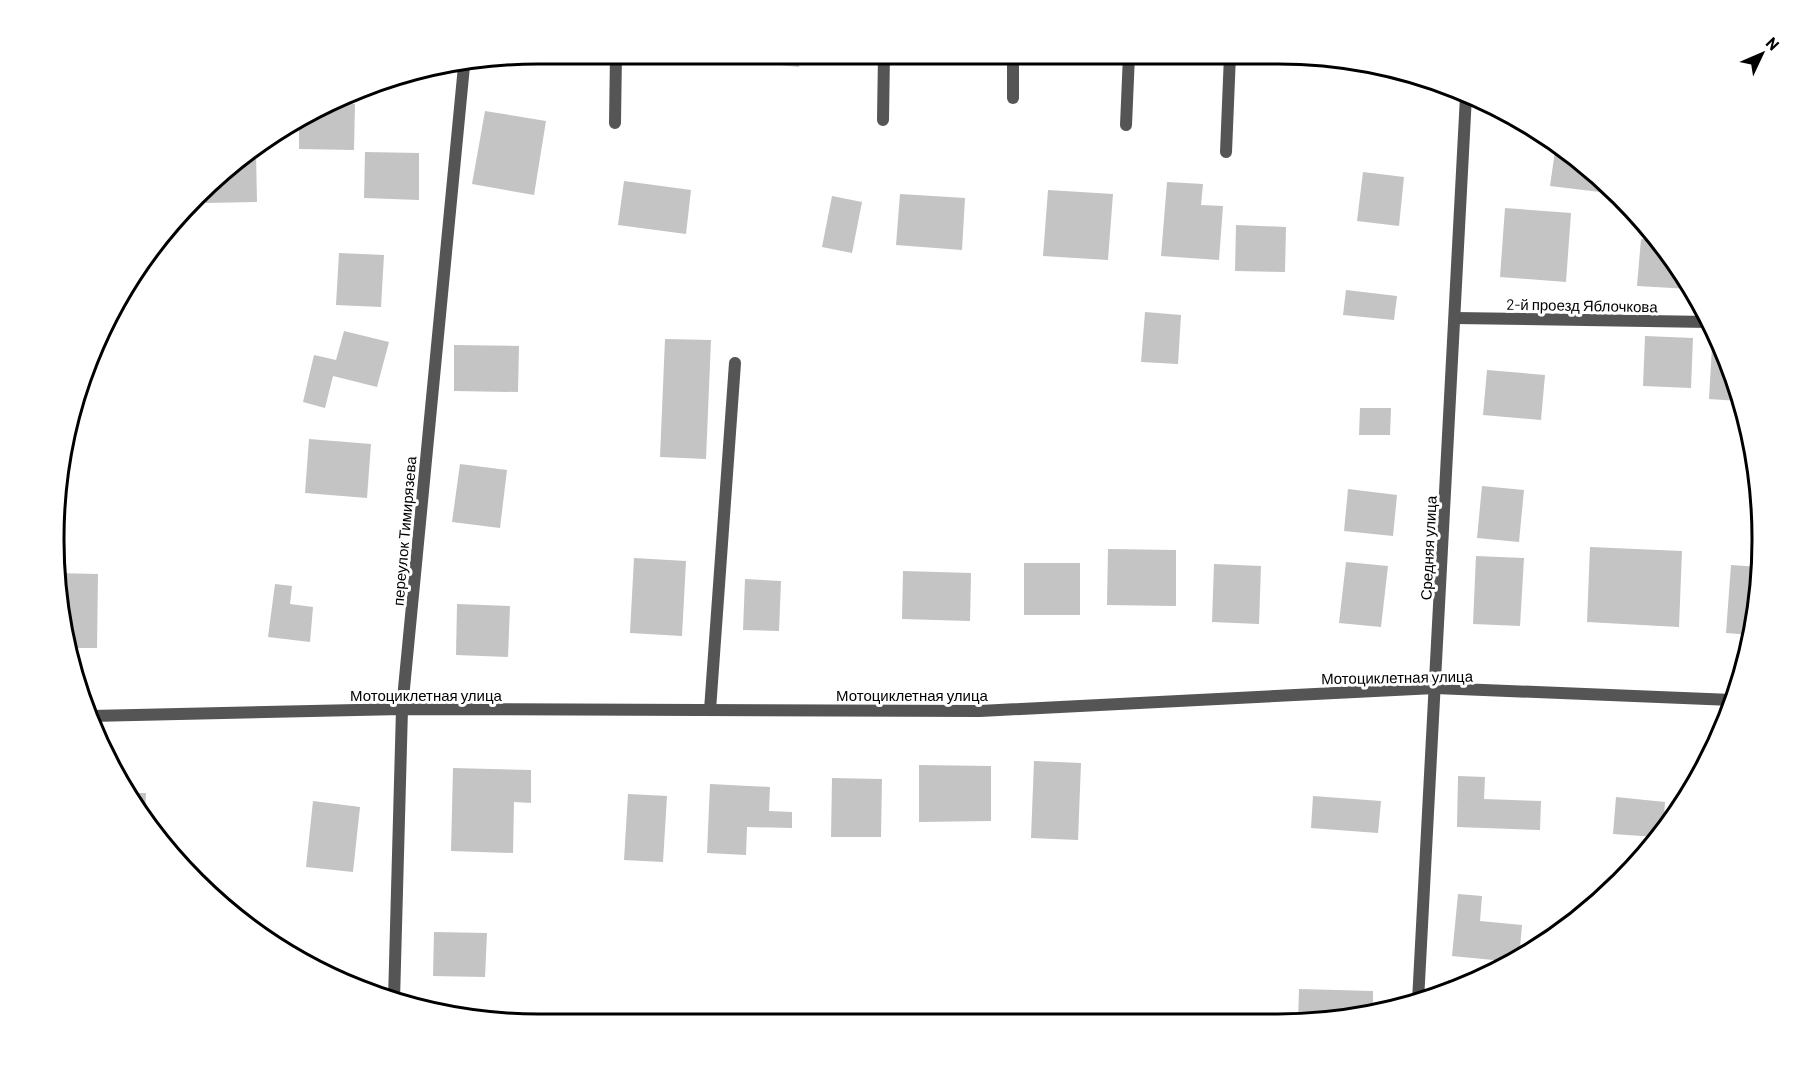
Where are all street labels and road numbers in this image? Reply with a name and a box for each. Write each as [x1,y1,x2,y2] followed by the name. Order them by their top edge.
[1506,295,1658,315] street label: 2-й проезд Яблочкова
[388,455,420,607] street label: переулок Тимирязева
[1416,495,1440,601] street label: Средняя улица
[1321,667,1474,687] street label: Мотоциклетная улица
[350,686,503,704] street label: Мотоциклетная улица
[836,686,989,704] street label: Мотоциклетная улица

